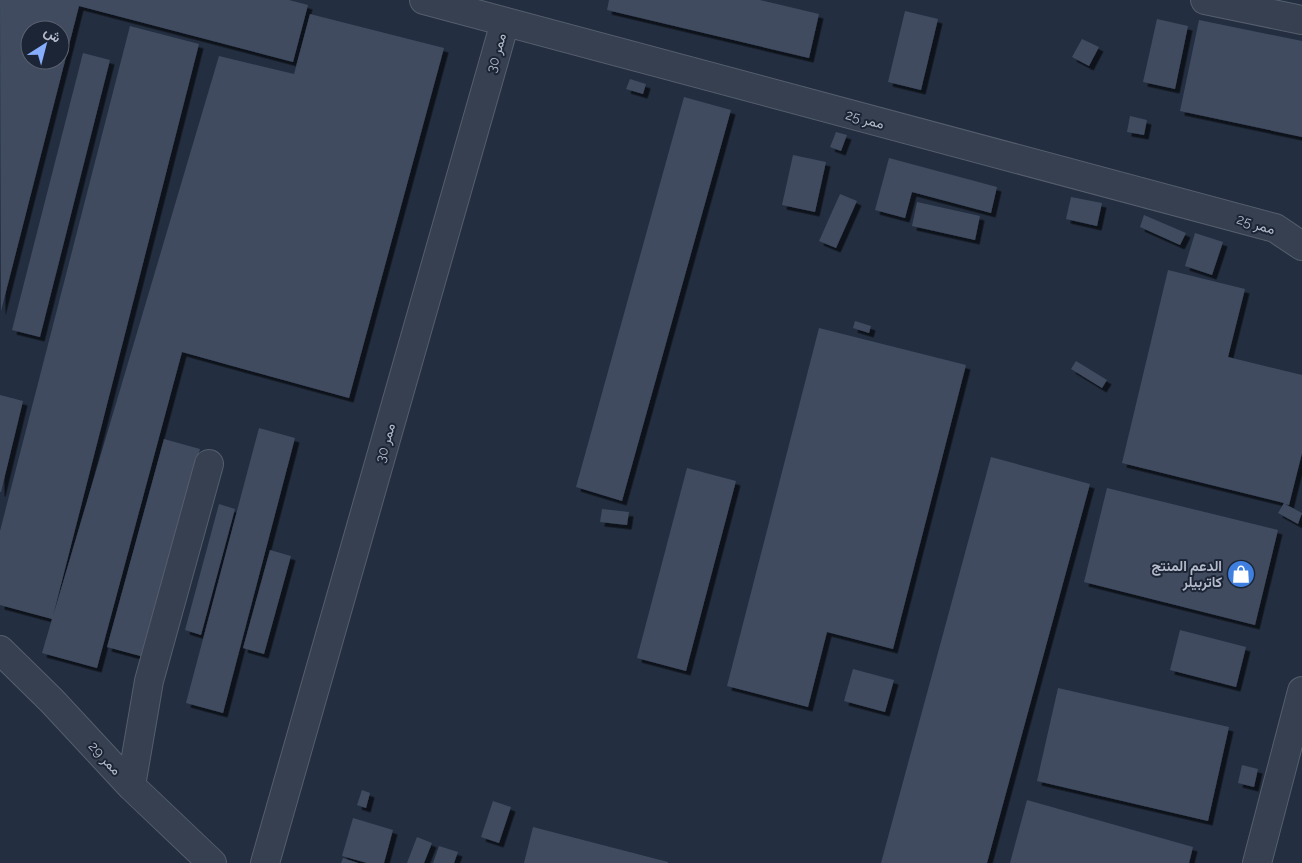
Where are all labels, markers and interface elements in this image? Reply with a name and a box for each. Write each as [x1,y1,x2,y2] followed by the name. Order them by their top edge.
[20,20,70,70] north arrow
[41,23,64,47] text: ش
[483,31,510,75] street label: ممر 30
[844,106,886,133] street label: ممر 25
[1235,211,1277,238] street label: ممر 25
[372,421,399,465] street label: ممر 30
[1151,558,1222,591] place label: الدعم المنتج كاتربيلر
[1226,559,1256,589] shop icon: الدعم المنتج كاتربيلر
[85,738,124,779] street label: ممر 29

